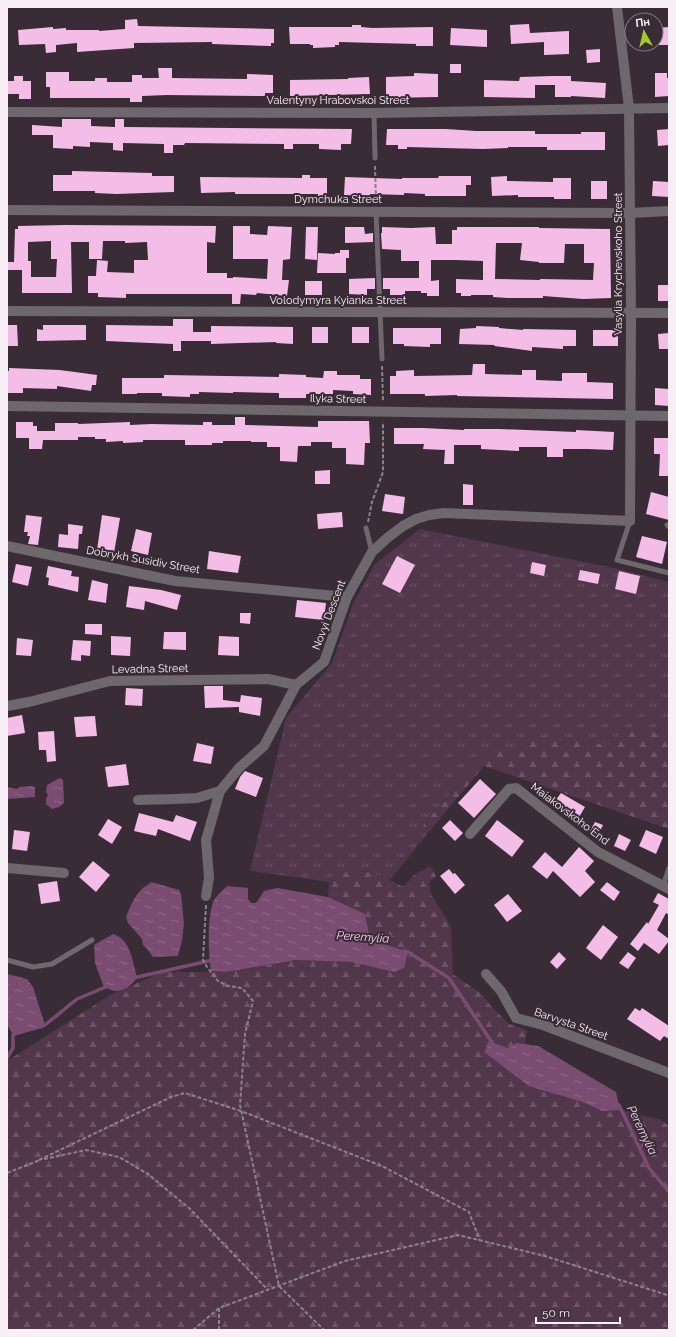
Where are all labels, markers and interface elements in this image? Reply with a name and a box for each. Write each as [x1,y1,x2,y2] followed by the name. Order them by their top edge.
[624,12,664,52] north arrow
[635,15,651,30] text: Пн
[266,94,410,107] street label: Valentyny Hrabovskoi Street
[612,192,625,336] street label: Vasylia Krychevskoho Street
[294,193,382,206] street label: Dymchuka Street
[270,294,407,307] street label: Volodymyra Kyianka Street
[310,392,367,406] street label: Ilyka Street
[85,544,201,576] street label: Dobrykh Susidiv Street
[310,578,348,652] street label: Novyi Descent
[111,662,189,676] street label: Levadna Street
[528,780,612,848] street label: Maiakovskoho End
[336,928,390,946] water label: Peremylia
[532,1005,610,1043] street label: Barvysta Street
[624,1103,660,1157] water label: Peremylia
[536,1299,620,1325] scale bar
[542,1306,570,1320] text: 50 m

